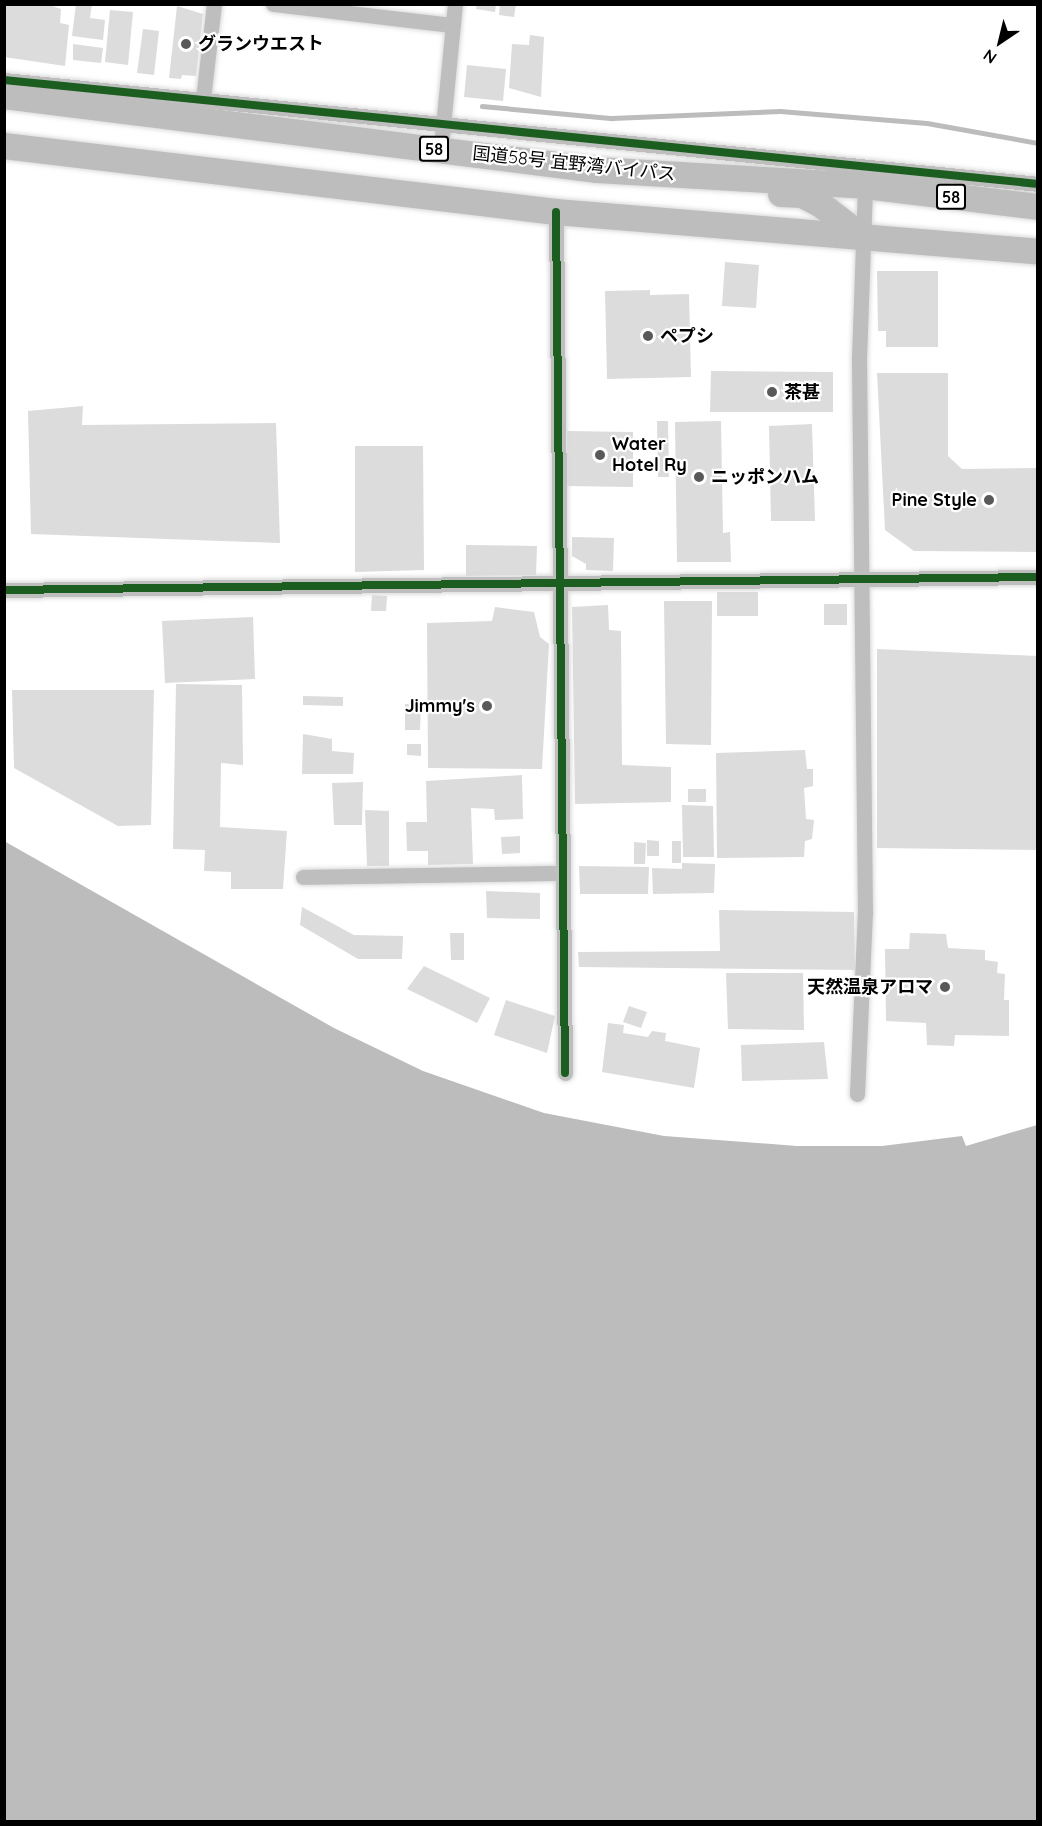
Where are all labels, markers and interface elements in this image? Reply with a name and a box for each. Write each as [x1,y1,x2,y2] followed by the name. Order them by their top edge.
[970,12,1030,72] north arrow
[198,33,324,55] place label: グランウエスト
[179,37,193,51] marker: グランウエスト
[979,45,1000,68] text: N
[419,136,449,162] road number: 58
[471,143,677,185] street label: 国道58号 宜野湾バイパス
[936,184,966,210] road number: 58
[660,325,714,347] place label: ペプシ
[641,329,655,343] marker: ペプシ
[784,381,820,403] place label: 茶甚
[765,385,779,399] marker: 茶甚
[612,434,687,476] place label: Water Hotel Ry
[593,448,607,462] marker: Water Hotel Ry
[711,466,819,488] place label: ニッポンハム
[692,470,706,484] marker: ニッポンハム
[892,489,977,511] place label: Pine Style
[982,493,996,507] marker: Pine Style
[405,695,475,717] place label: Jimmy's
[480,699,494,713] marker: Jimmy's
[807,976,933,998] place label: 天然温泉アロマ
[938,980,952,994] marker: 天然温泉アロマ

